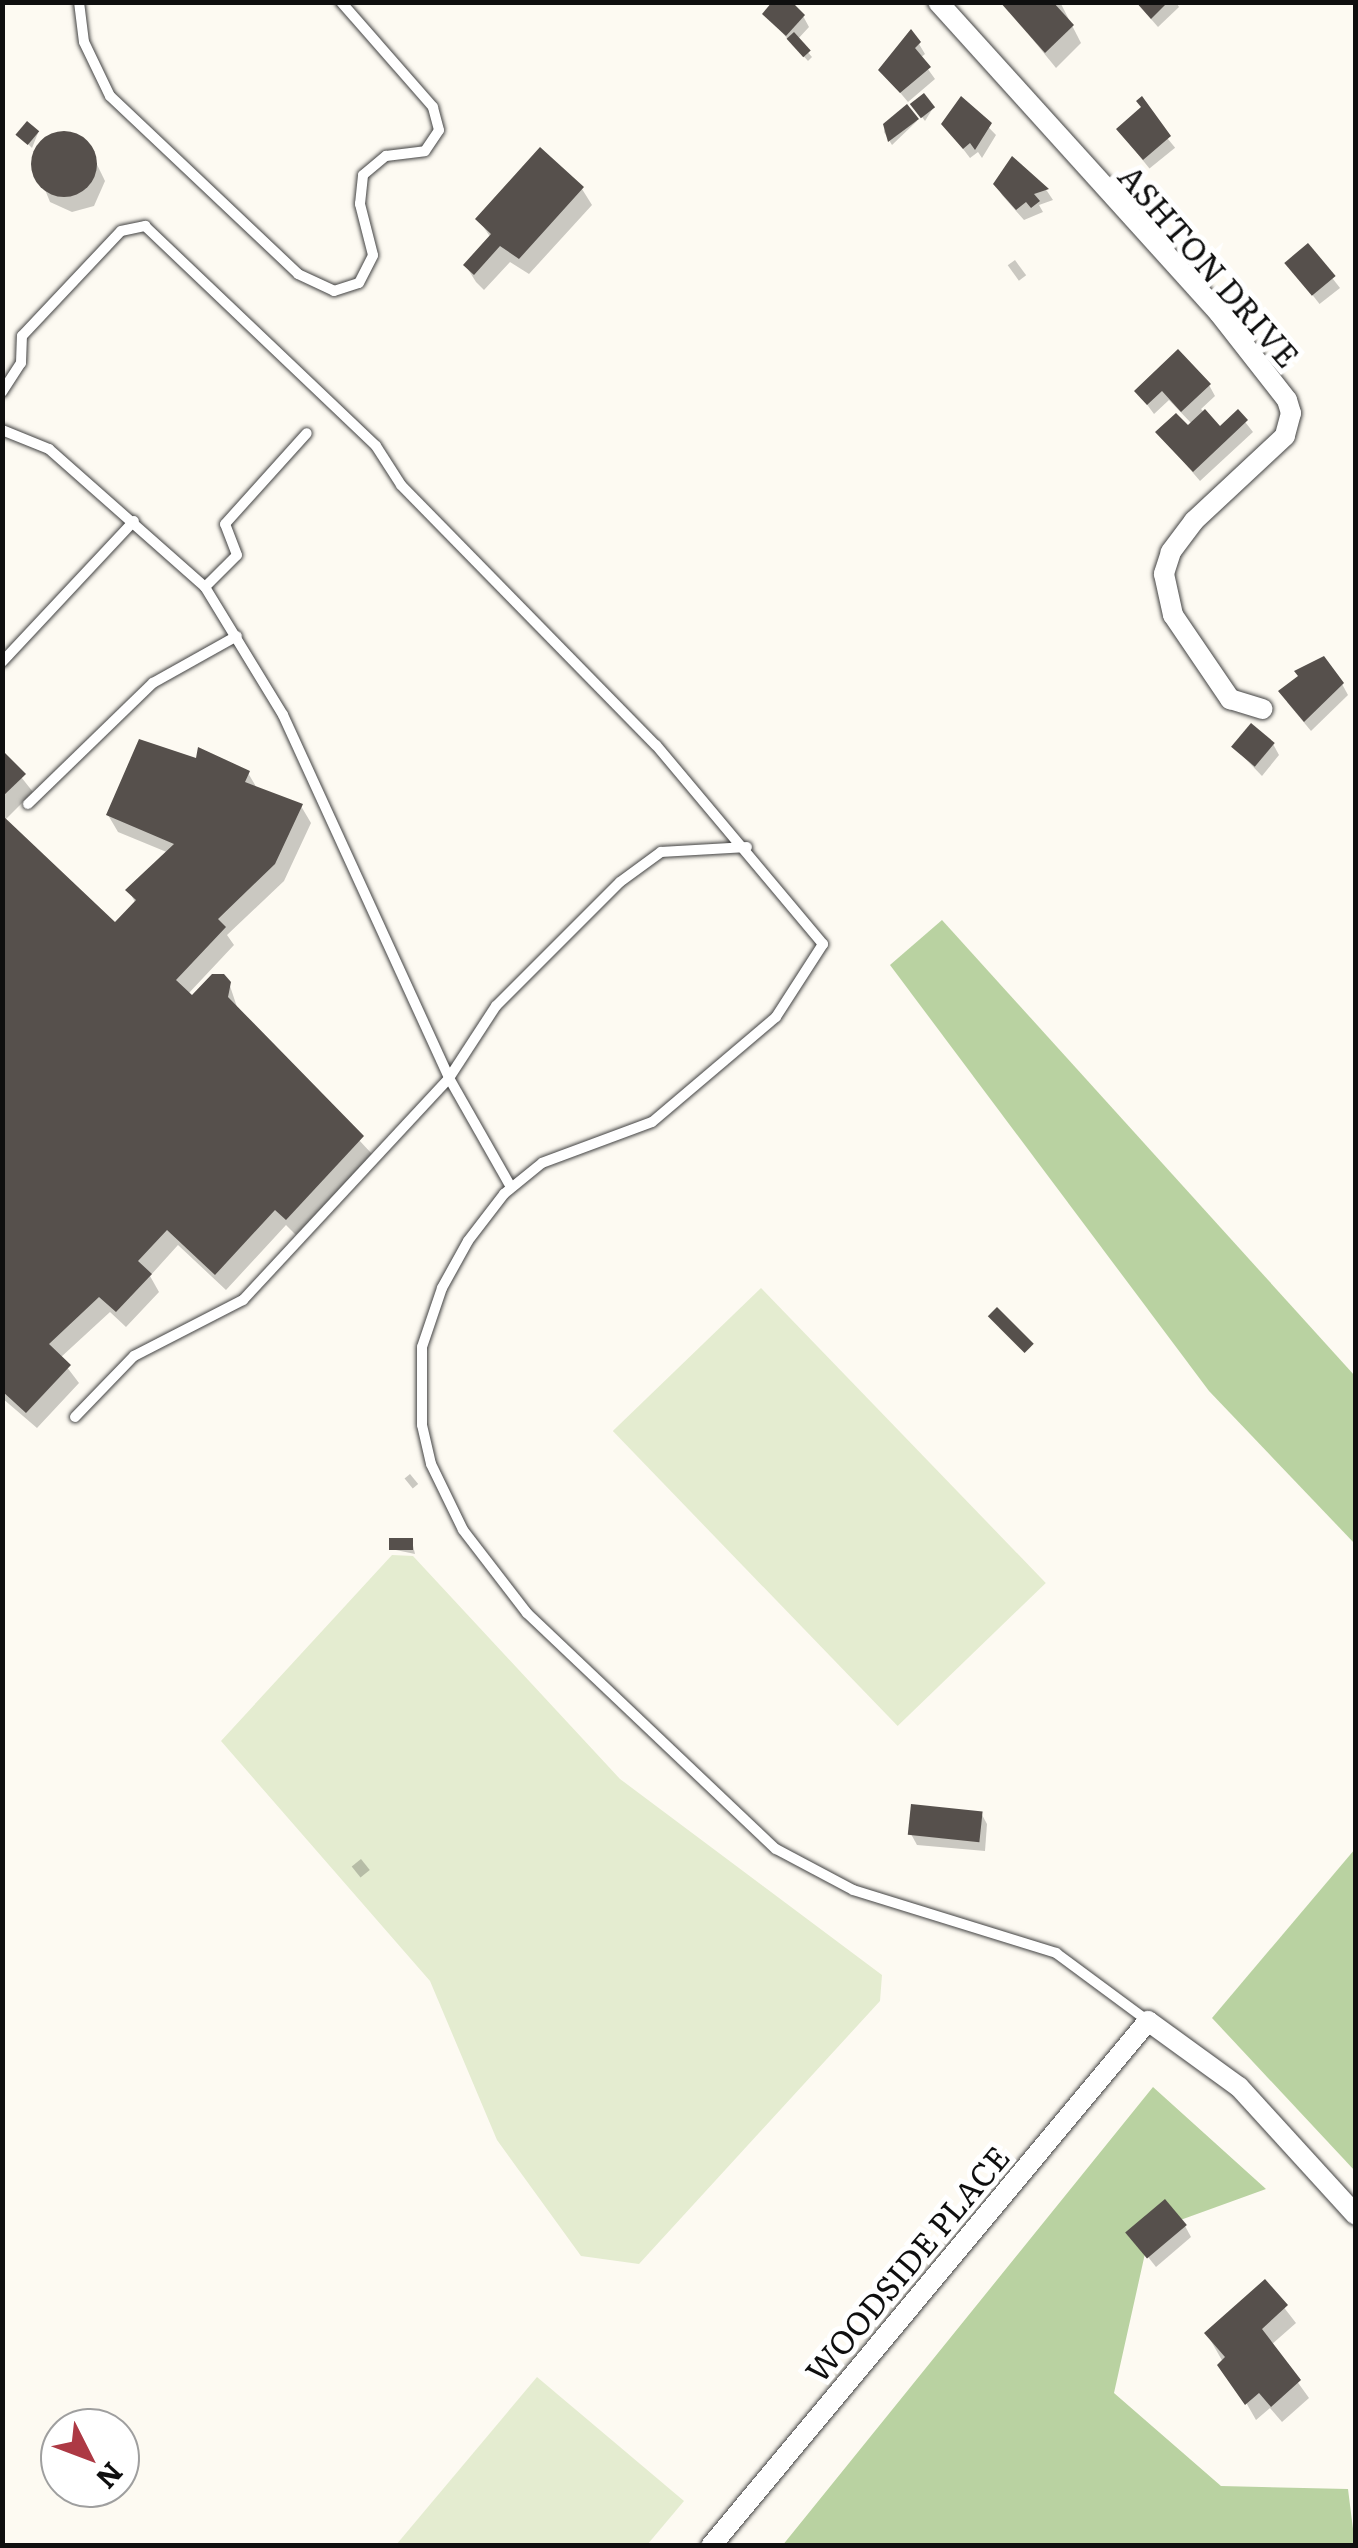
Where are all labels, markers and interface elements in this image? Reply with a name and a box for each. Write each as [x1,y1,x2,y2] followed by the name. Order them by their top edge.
[1112,156,1308,374] street label: ASHTON DRIVE
[796,2137,1016,2389] street label: WOODSIDE PLACE
[40,2408,140,2508] north arrow
[87,2454,134,2500] text: N

